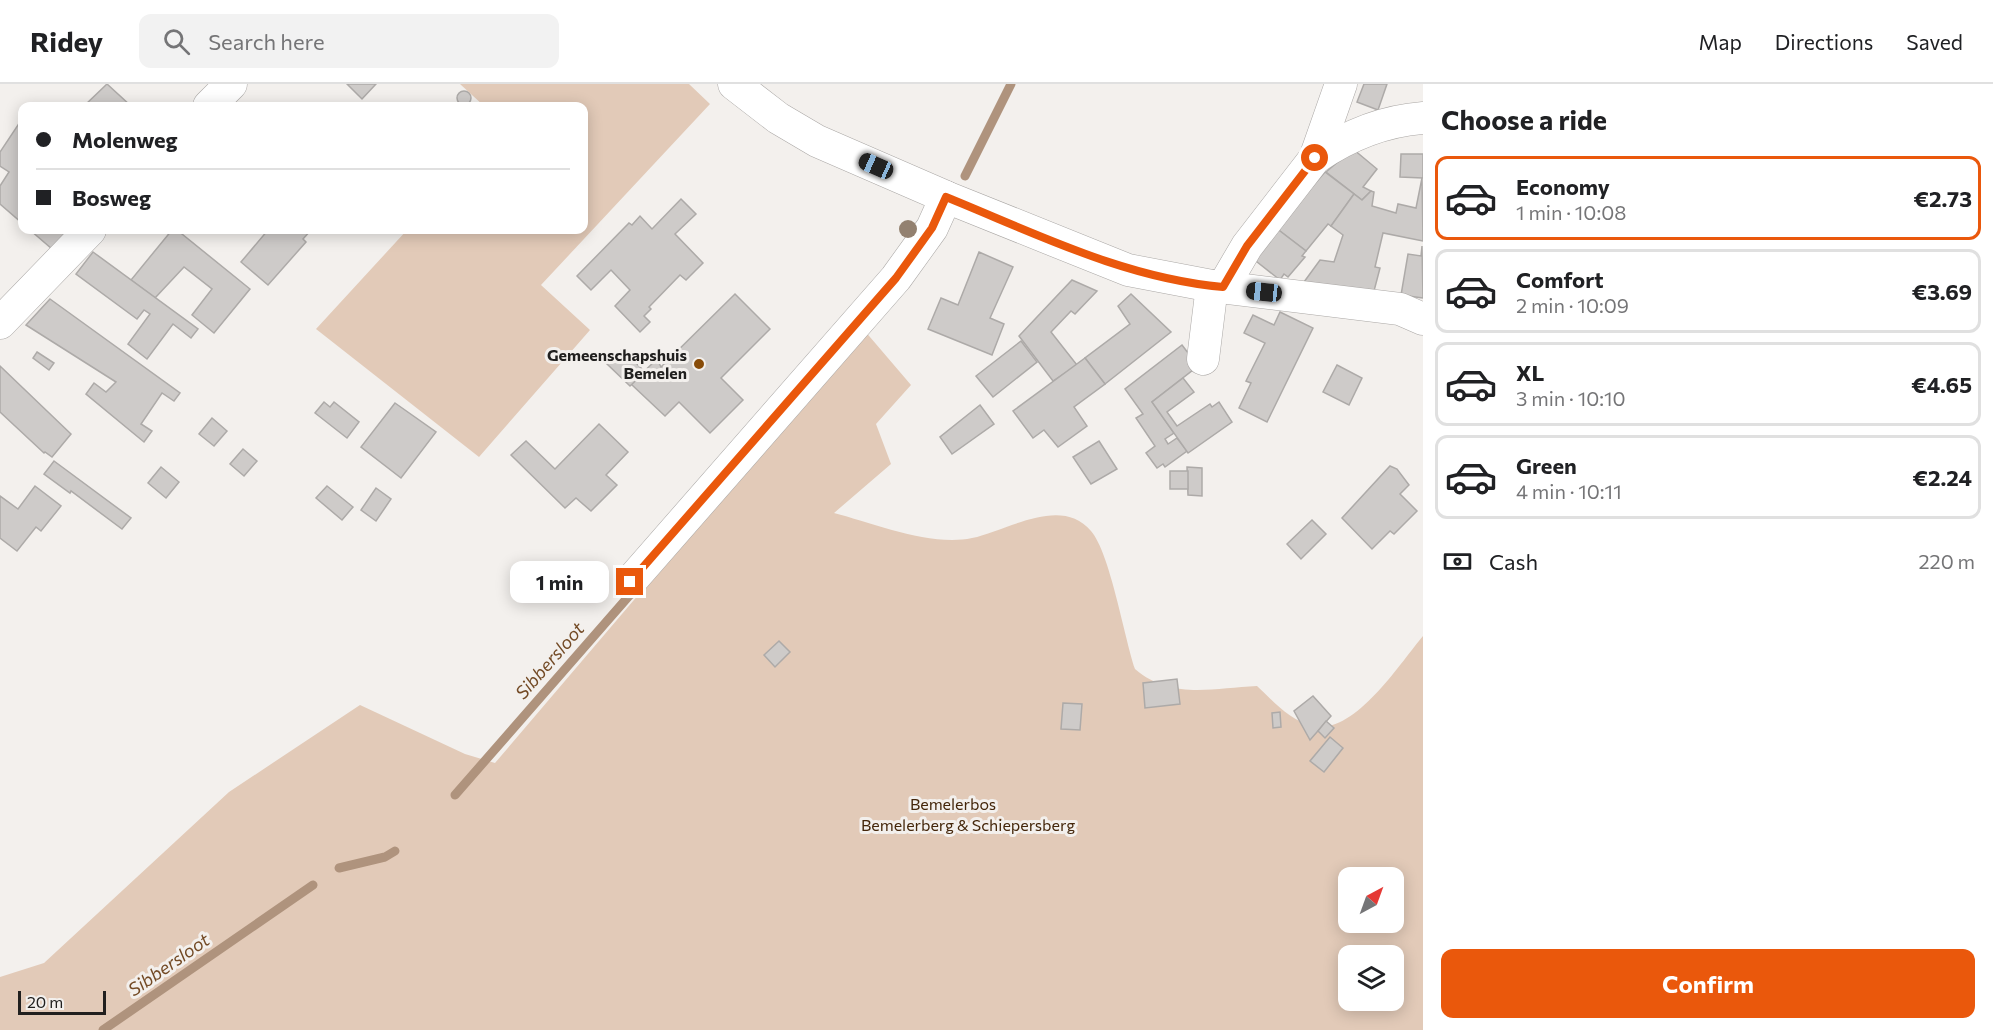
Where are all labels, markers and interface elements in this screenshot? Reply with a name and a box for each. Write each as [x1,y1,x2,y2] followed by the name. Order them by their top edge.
[139,14,559,68] search box
[30,24,103,58] text: Ridey
[160,25,193,58] icon: search
[208,28,325,55] text: Search here
[1699,29,1742,54] text: Map
[1775,29,1873,54] text: Directions
[1906,29,1963,54] text: Saved
[1441,103,1607,136] text: Choose a ride
[72,126,178,153] text: Molenweg
[1301,144,1328,171] route start
[856,150,896,182] car
[1444,171,1498,225] icon: car
[1516,173,1610,200] text: Economy
[72,184,151,211] text: Bosweg
[1913,185,1972,212] text: €2.73
[1516,200,1626,224] text: 1 min · 10:08
[1444,264,1498,318] icon: car
[1516,266,1604,293] text: Comfort
[1912,278,1972,305] text: €3.69
[1245,281,1283,303] car
[1516,293,1629,317] text: 2 min · 10:09
[547,345,687,382] place label: Gemeenschapshuis Bemelen
[692,357,706,371] marker: Gemeenschapshuis Bemelen
[1444,357,1498,411] icon: car
[1516,359,1544,386] text: XL
[1911,371,1972,398] text: €4.65
[1516,386,1626,410] text: 3 min · 10:10
[1444,450,1498,504] icon: car
[1516,452,1577,479] text: Green
[1912,464,1972,491] text: €2.24
[1516,479,1622,503] text: 4 min · 10:11
[1441,545,1474,578] icon: cash
[1489,548,1538,575] text: Cash
[1919,549,1975,573] text: 220 m
[510,561,609,603] callout: 1 min
[616,568,643,595] route end
[536,570,583,594] text: 1 min
[510,617,589,703] water label: Sibbersloot
[910,794,996,813] park label: Bemelerbos
[861,815,1075,834] park label: Bemelerberg & Schiepersberg
[1338,867,1404,933] north arrow
[1338,867,1404,1011] map controls
[124,928,214,1000] water label: Sibbersloot
[1338,945,1404,1011] button: layers
[1441,949,1975,1018] button: Confirm
[18,988,106,1016] scale bar
[27,992,63,1011] text: 20 m

